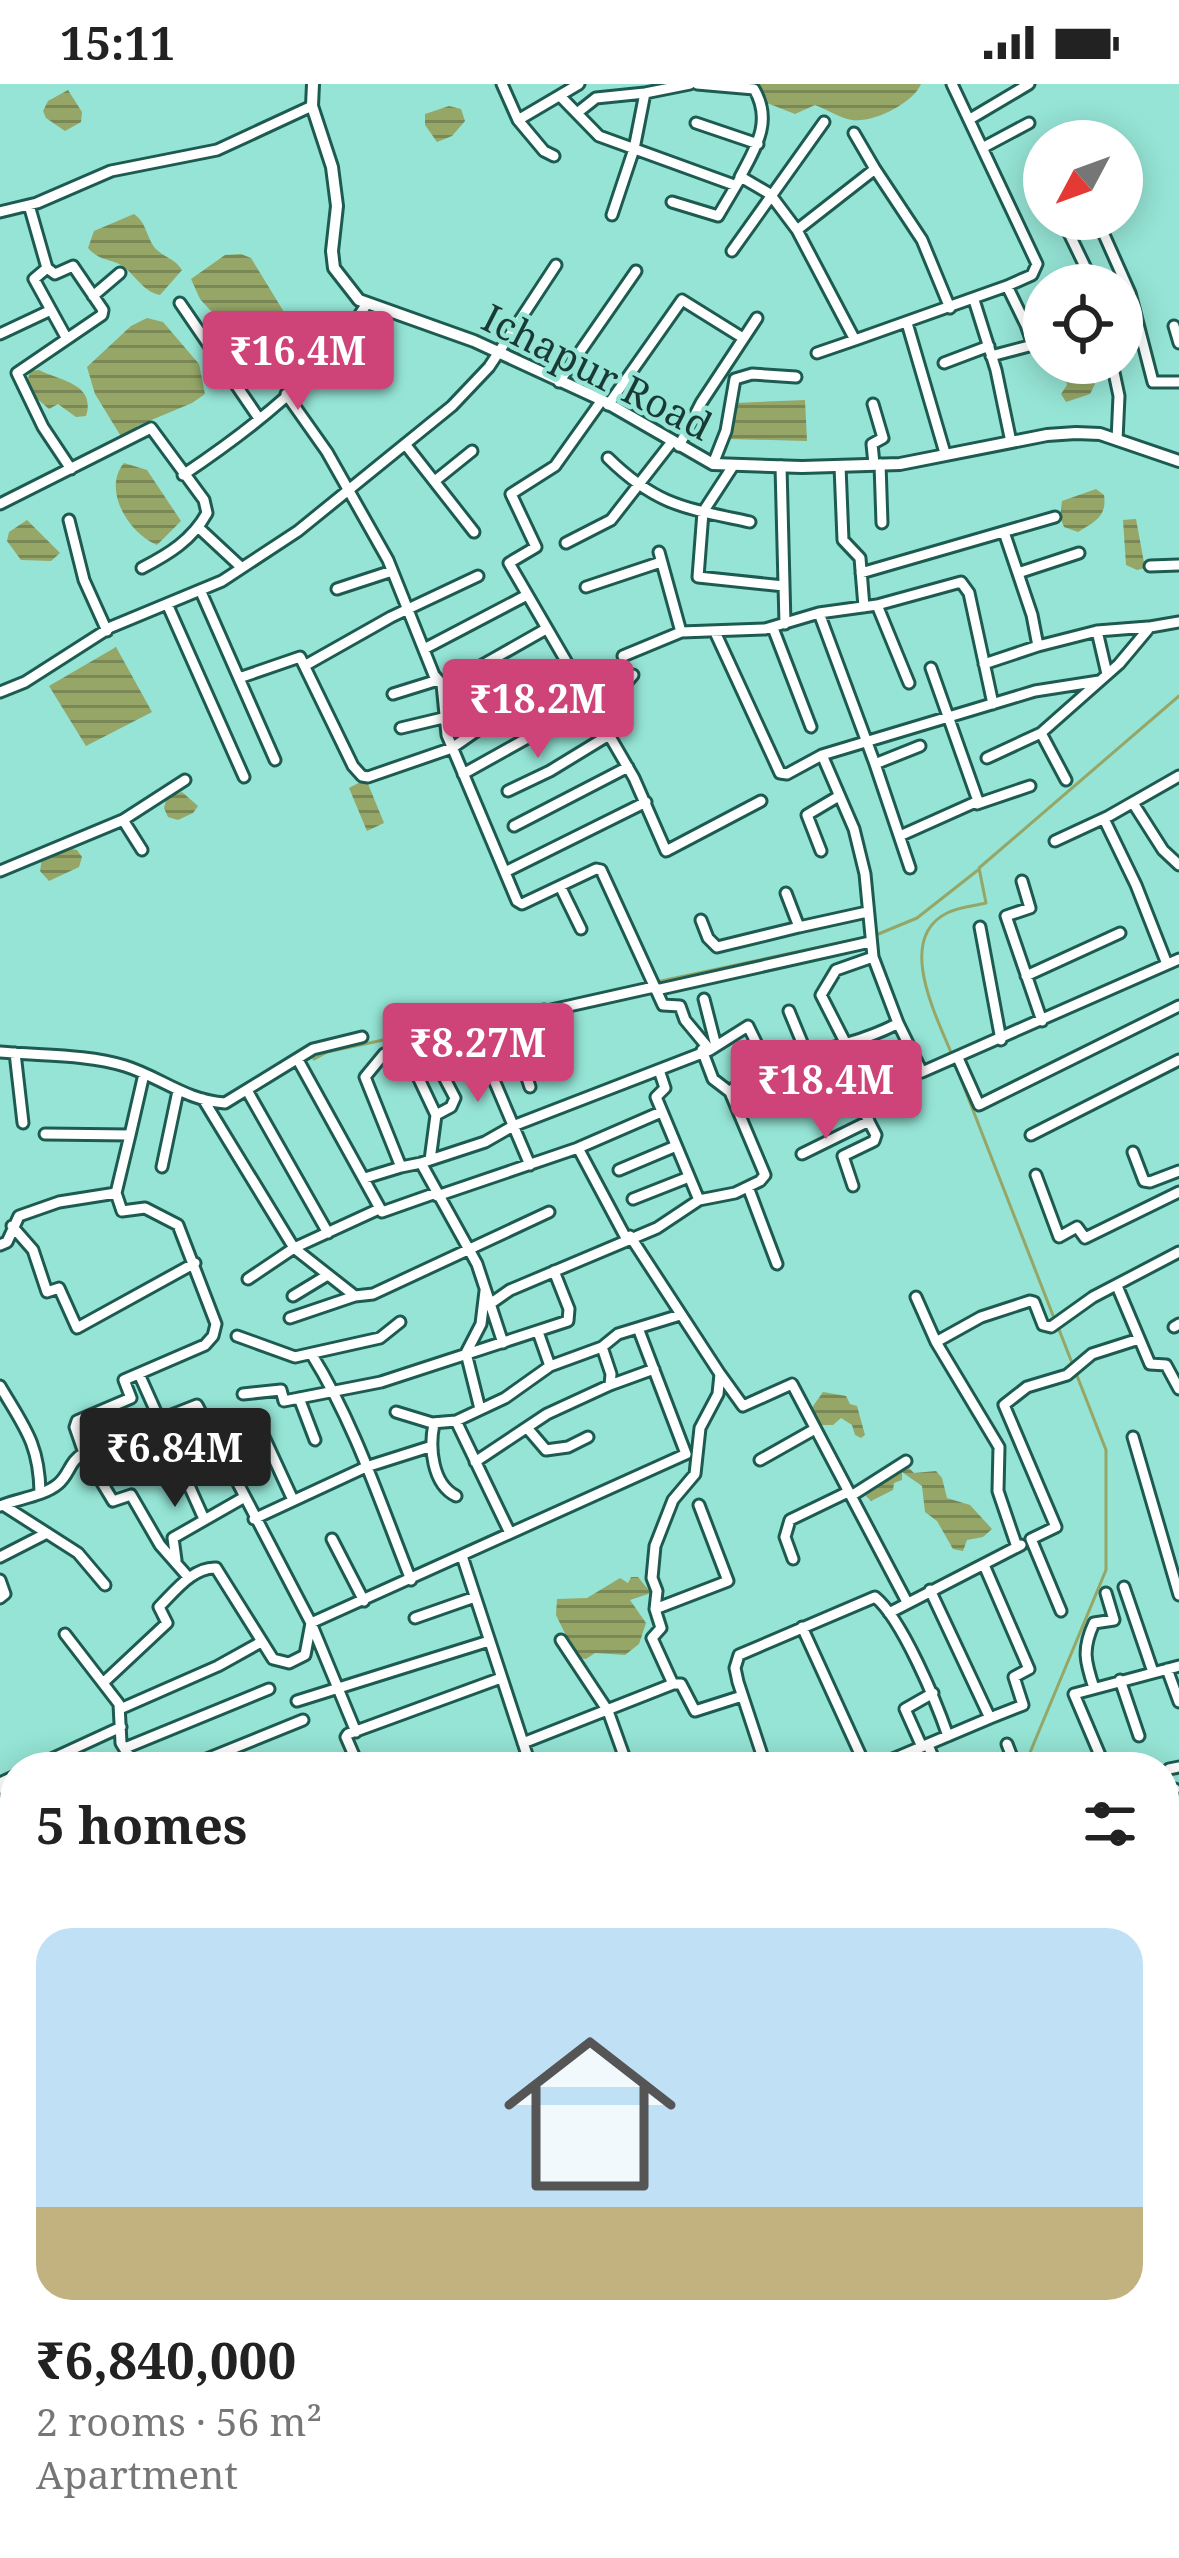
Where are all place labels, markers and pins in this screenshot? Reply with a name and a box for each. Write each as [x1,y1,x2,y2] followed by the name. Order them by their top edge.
[200,311,396,413] pin: ₹16.4M
[440,659,636,761] pin: ₹18.2M
[380,1003,576,1105] pin: ₹8.27M
[728,1040,924,1142] pin: ₹18.4M
[77,1408,273,1510] pin: ₹6.84M

